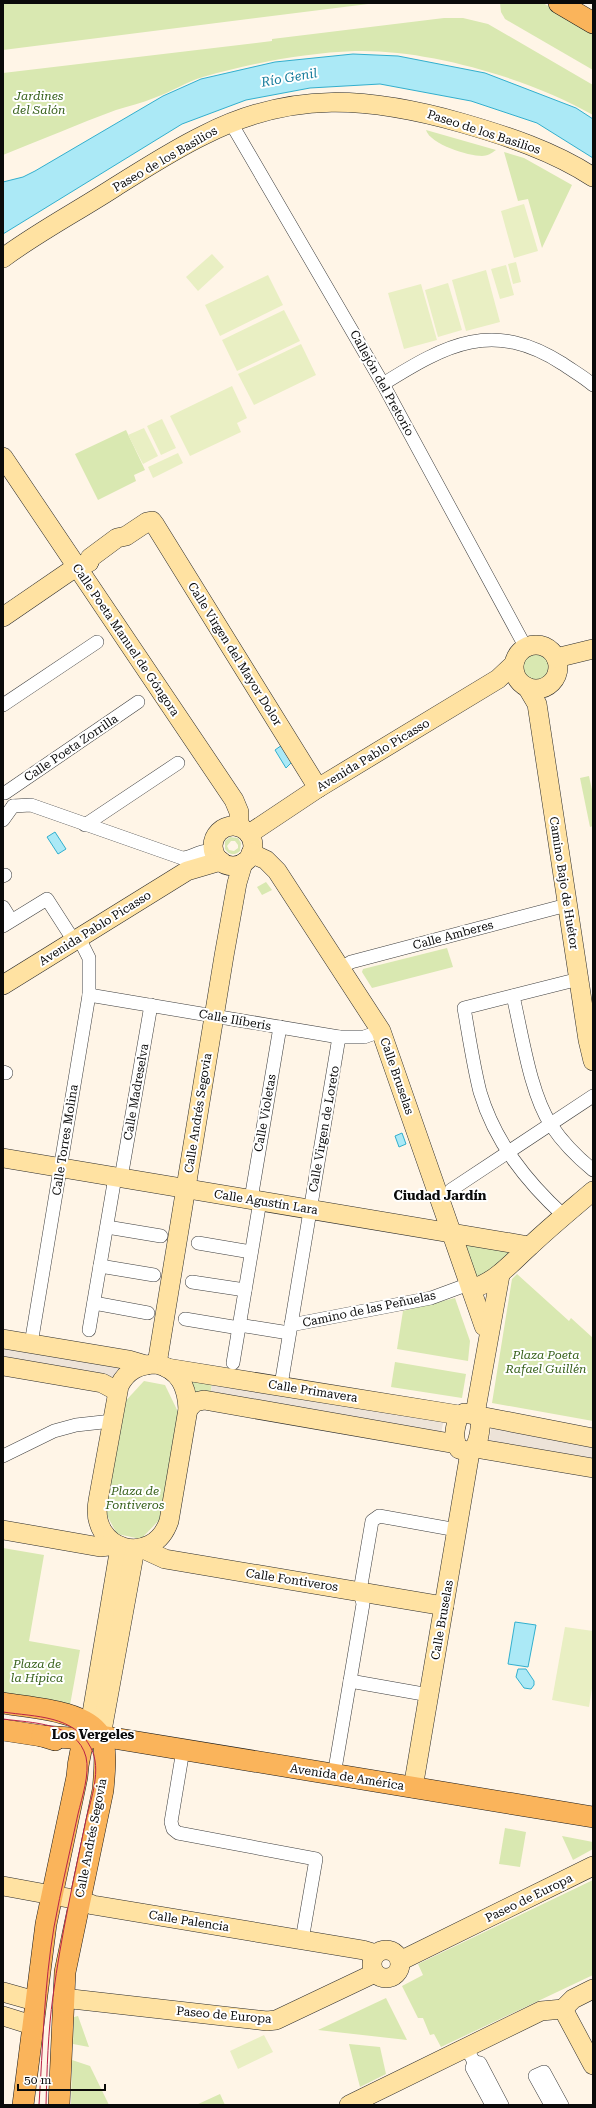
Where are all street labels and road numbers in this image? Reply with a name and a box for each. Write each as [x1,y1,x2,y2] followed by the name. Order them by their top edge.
[426,107,543,157] street label: Paseo de los Basilios
[110,123,220,195] street label: Paseo de los Basilios
[347,328,417,438] street label: Callejón del Pretorio
[70,561,183,719] street label: Calle Poeta Manuel de Góngora
[185,580,285,728] street label: Calle Virgen del Mayor Dolor
[21,711,121,785] street label: Calle Poeta Zorrilla
[314,716,432,794] street label: Avenida Pablo Picasso
[547,815,581,951] street label: Camino Bajo de Huétor
[36,888,154,968] street label: Avenida Pablo Picasso
[411,917,495,952] street label: Calle Amberes
[198,1007,272,1033] street label: Calle Ilíberis
[377,1036,417,1117] street label: Calle Bruselas
[121,1042,151,1141] street label: Calle Madreselva
[182,1052,214,1174] street label: Calle Andrés Segovia
[306,1065,342,1193] street label: Calle Virgen de Loreto
[251,1073,279,1153] street label: Calle Violetas
[49,1083,81,1197] street label: Calle Torres Molina
[213,1187,319,1217] street label: Calle Agustín Lara
[301,1288,437,1330] street label: Camino de las Peñuelas
[267,1377,359,1405] street label: Calle Primavera
[245,1566,340,1594] street label: Calle Fontiveros
[428,1579,456,1661] street label: Calle Bruselas
[289,1761,406,1793] street label: Avenida de América
[73,1777,110,1899] street label: Calle Andrés Segovia
[483,1871,575,1925] street label: Paseo de Europa
[148,1908,231,1934] street label: Calle Palencia
[176,2004,273,2026] street label: Paseo de Europa

